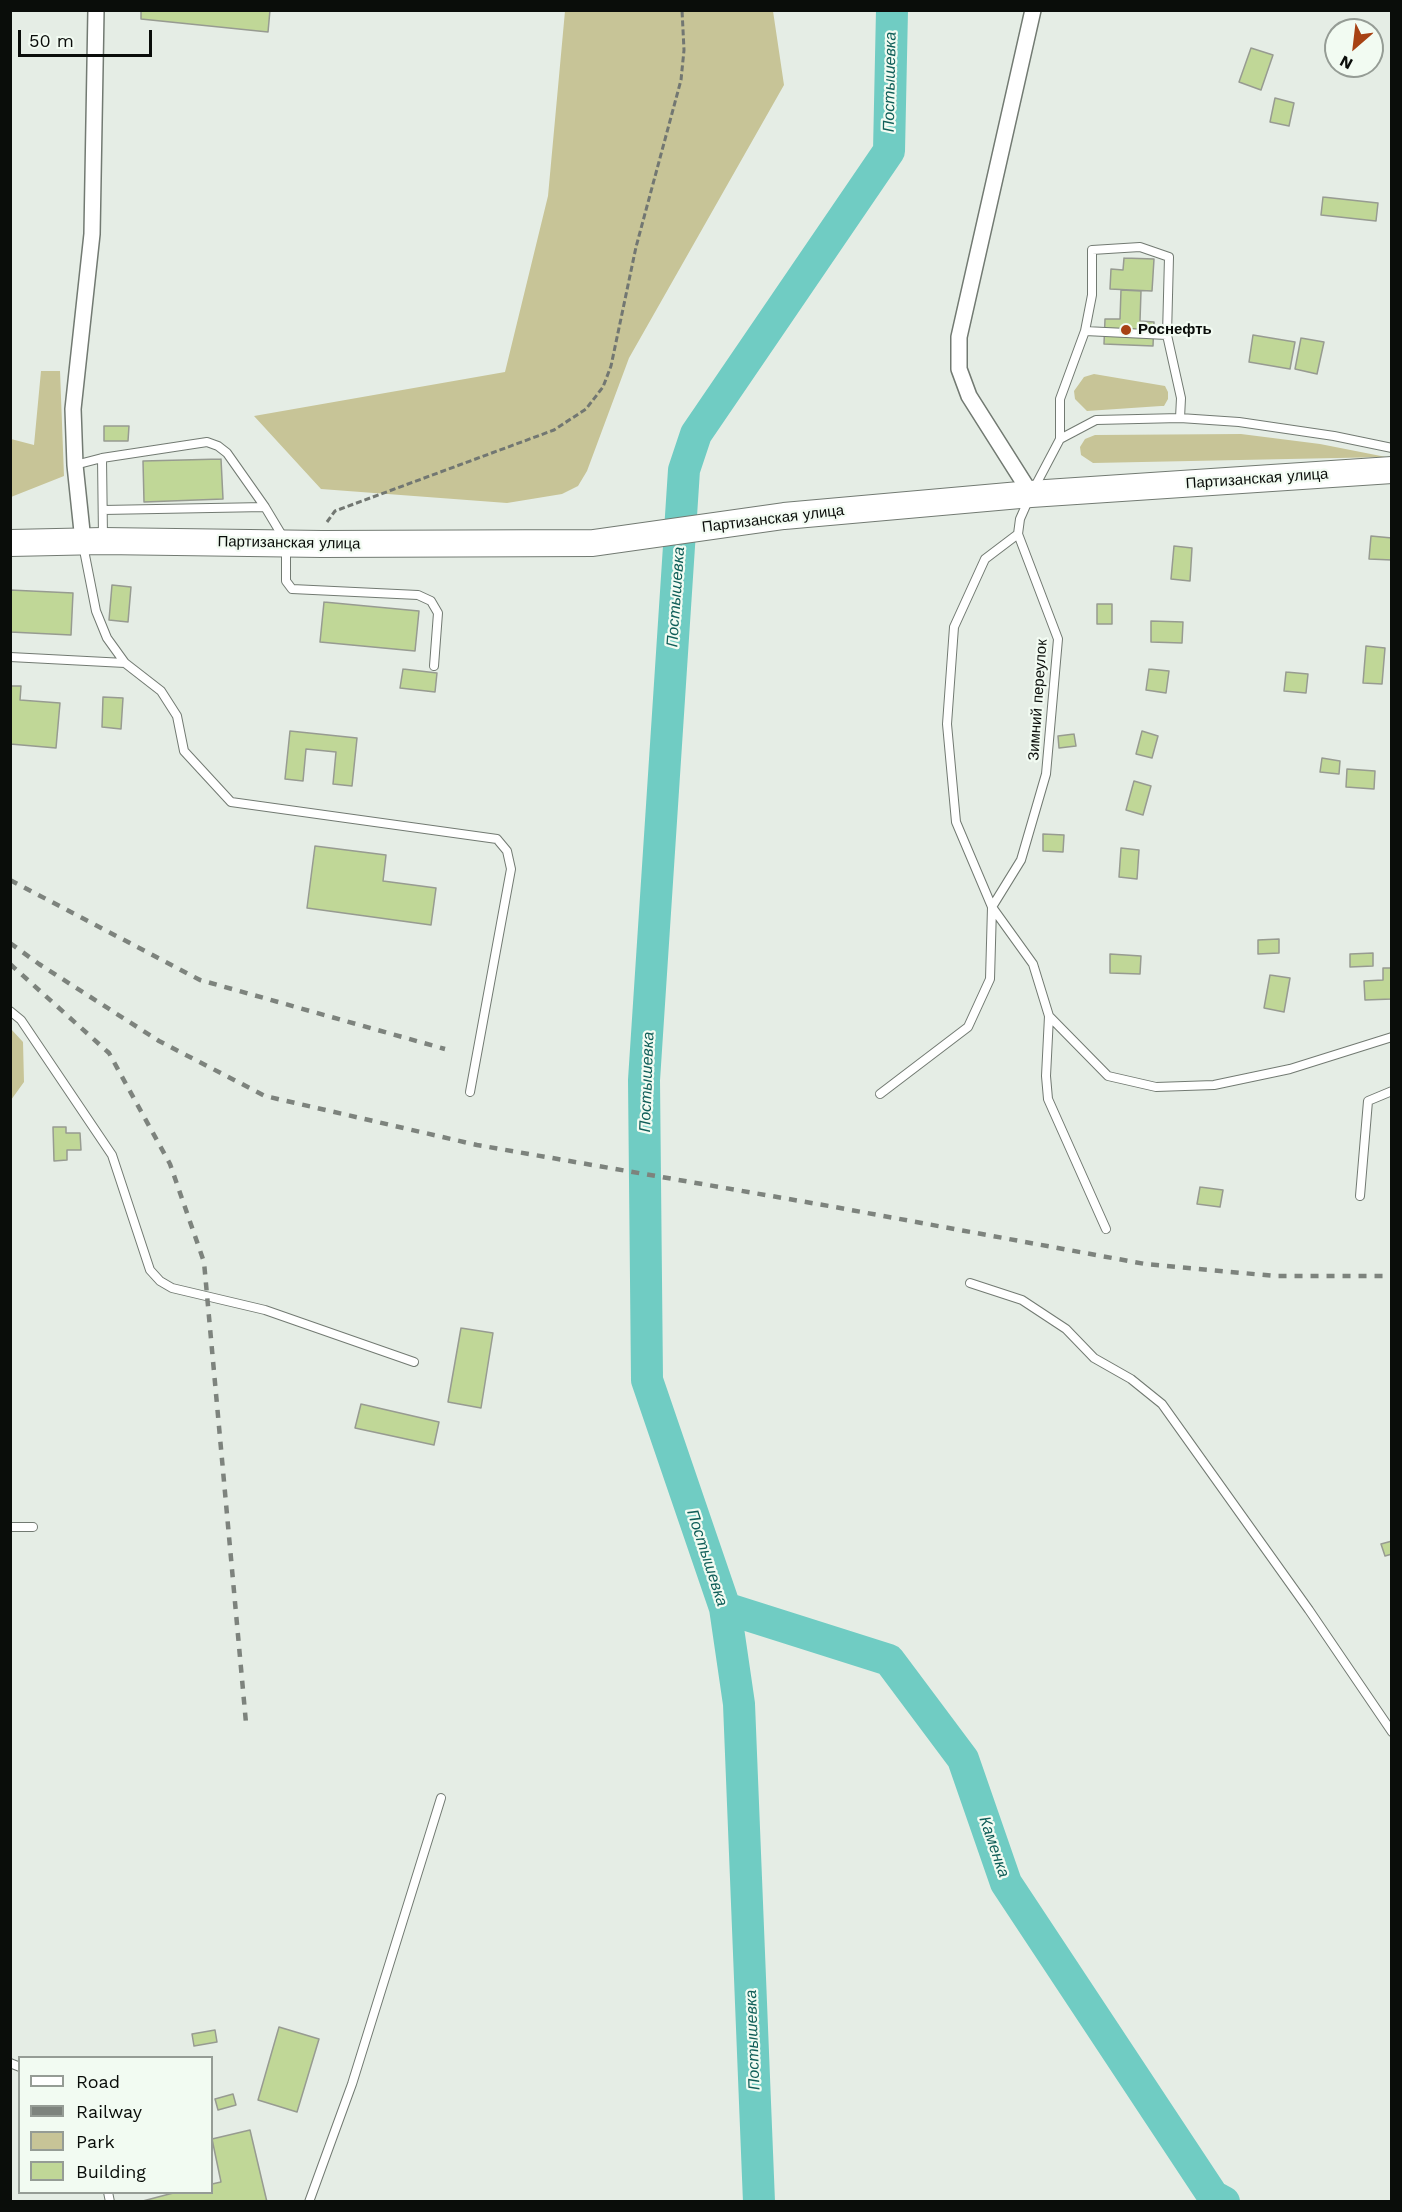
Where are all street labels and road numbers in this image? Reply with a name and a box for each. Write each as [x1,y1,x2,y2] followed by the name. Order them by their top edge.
[1185,465,1329,493] street label: Партизанская улица
[701,501,845,537] street label: Партизанская улица
[217,533,361,553] street label: Партизанская улица
[1025,639,1051,761] street label: Зимний переулок

